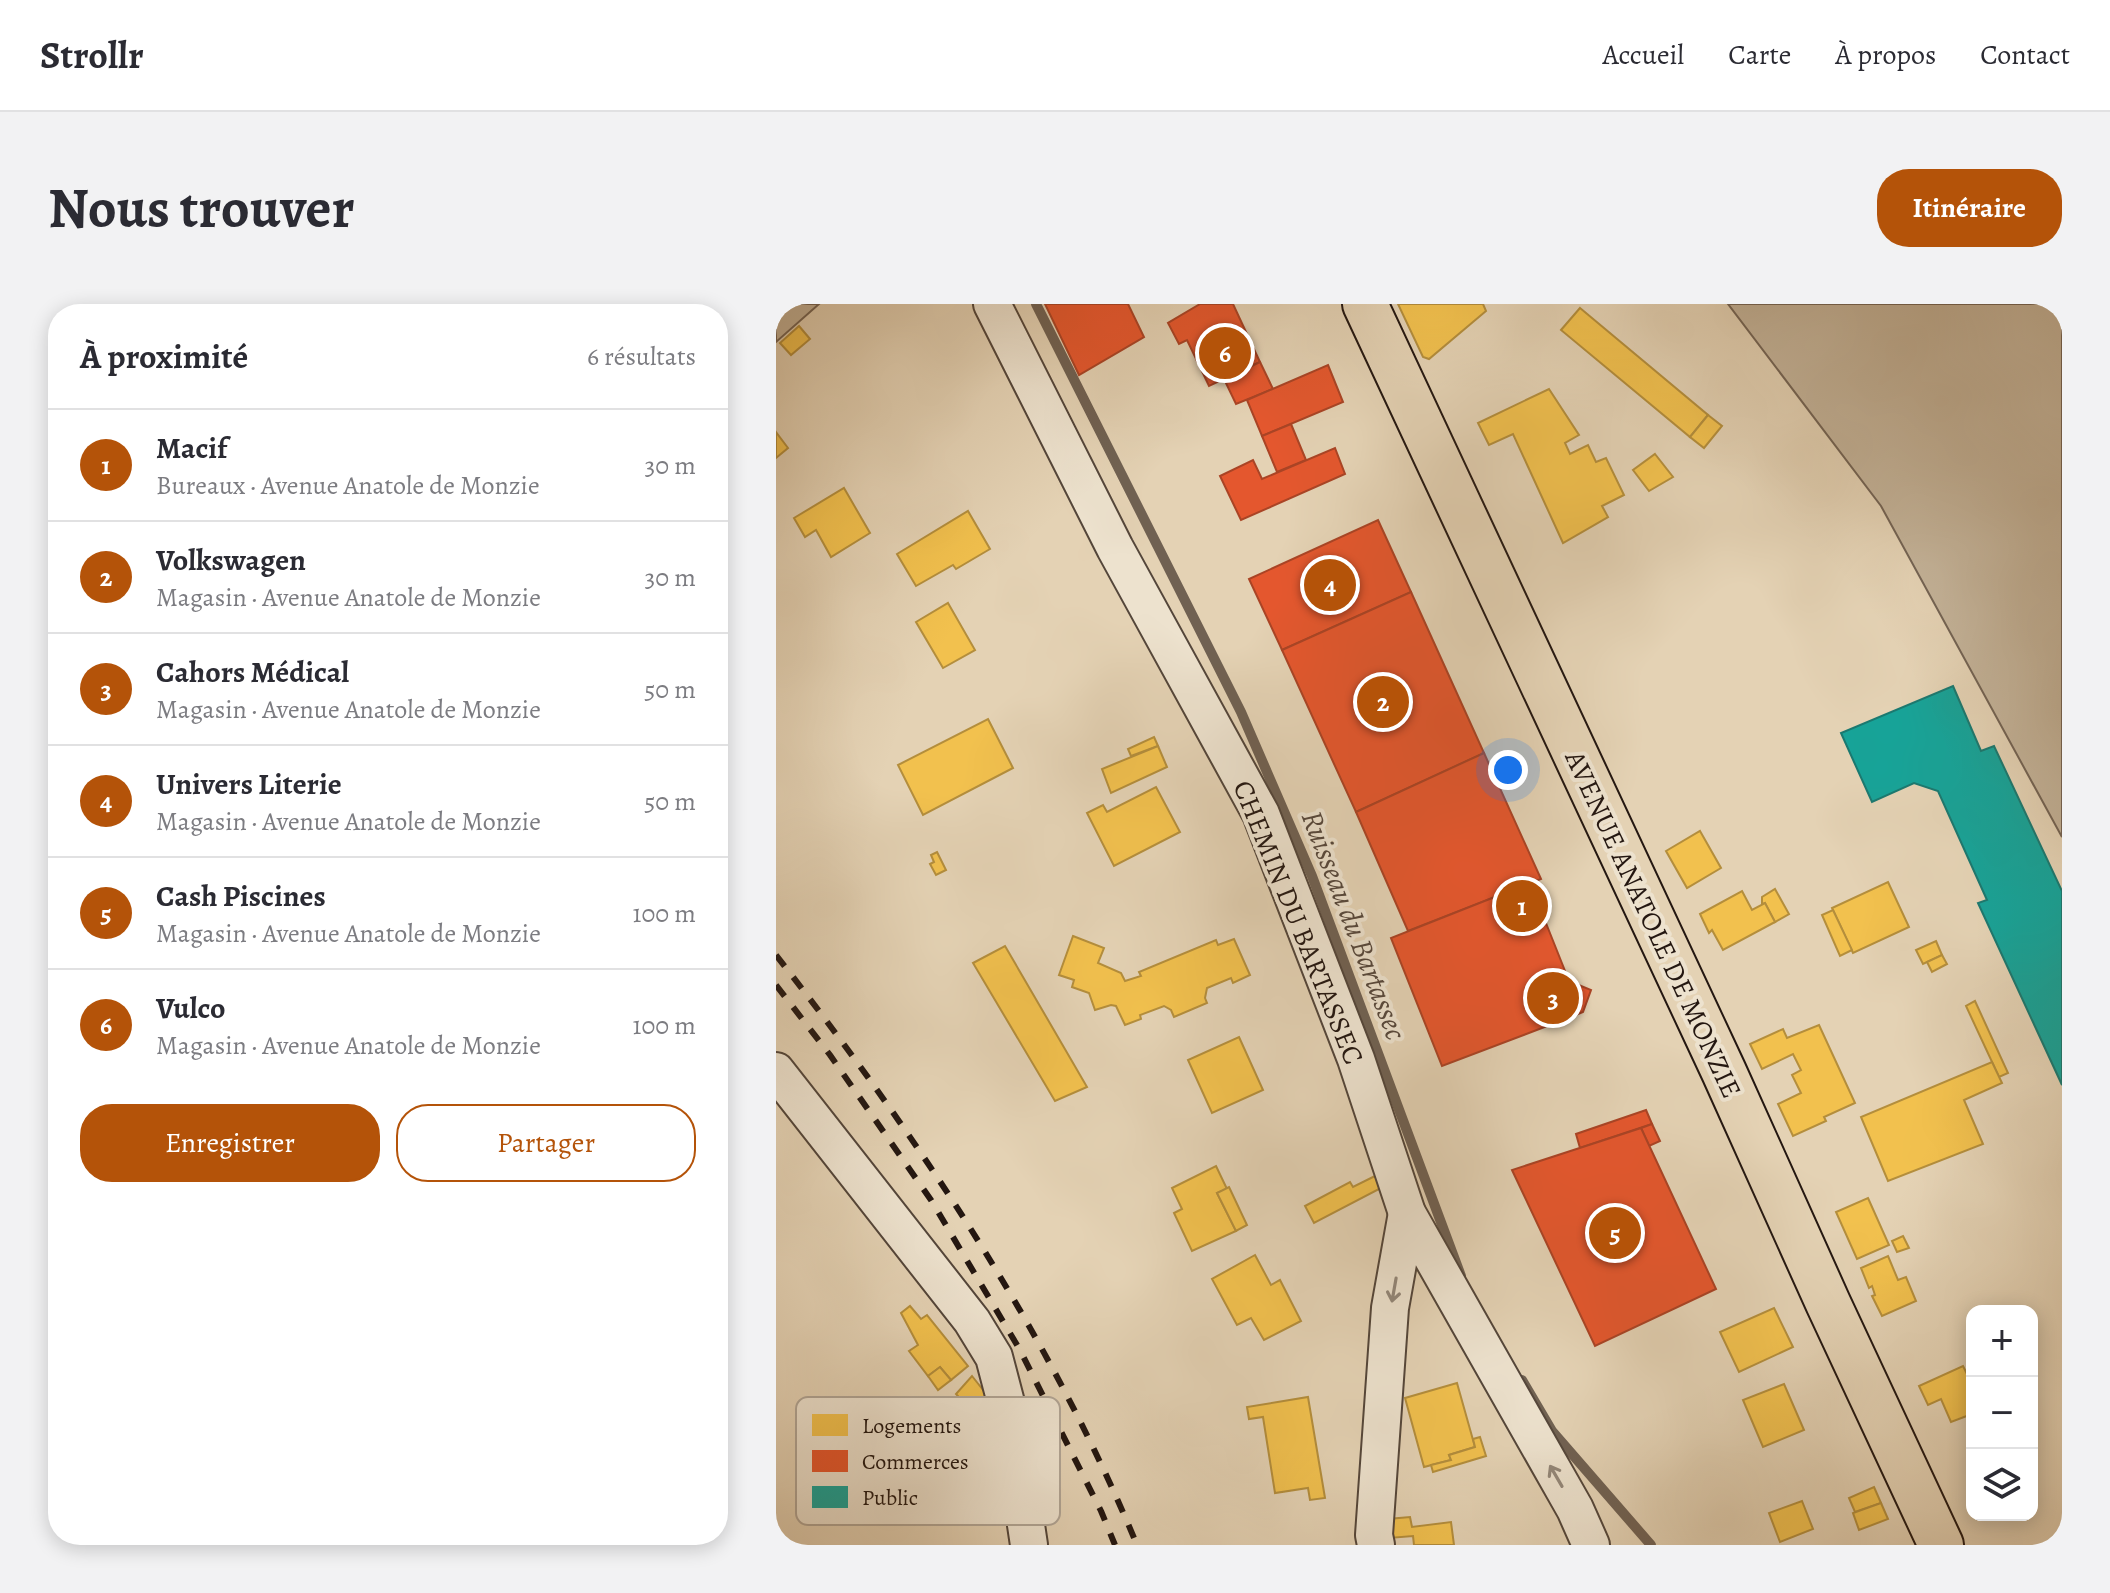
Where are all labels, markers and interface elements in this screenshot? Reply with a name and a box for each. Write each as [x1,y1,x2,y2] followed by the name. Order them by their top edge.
[40,29,144,81] text: Strollr
[1602,36,1684,74] text: Accueil
[1728,36,1791,74] text: Carte
[1835,36,1936,74] text: À propos
[1980,36,2070,74] text: Contact
[1877,169,2062,247] button: Itinéraire
[48,170,354,246] text: Nous trouver
[1199,323,1251,383] pin: 6
[80,333,248,380] text: À proximité
[587,339,696,374] text: 6 résultats
[156,428,227,468] text: Macif
[101,448,111,483] text: 1
[645,448,696,483] text: 30 m
[156,468,540,503] text: Bureaux · Avenue Anatole de Monzie
[156,540,306,580] text: Volkswagen
[1304,555,1356,615] pin: 4
[100,560,112,595] text: 2
[645,560,696,595] text: 30 m
[156,580,541,615] text: Magasin · Avenue Anatole de Monzie
[156,652,349,692] text: Cahors Médical
[100,672,112,707] text: 3
[644,672,696,707] text: 50 m
[1357,672,1409,732] pin: 2
[156,692,541,727] text: Magasin · Avenue Anatole de Monzie
[1555,744,1750,1104] street label: AVENUE ANATOLE DE MONZIE
[1488,750,1528,790] your location
[156,764,342,804] text: Univers Literie
[1224,775,1373,1070] street label: CHEMIN DU BARTASSEC
[100,784,112,819] text: 4
[644,784,696,819] text: 50 m
[156,804,541,839] text: Magasin · Avenue Anatole de Monzie
[1292,805,1416,1046] water label: Ruisseau du Bartassec
[156,876,326,916] text: Cash Piscines
[1496,876,1548,936] pin: 1
[100,896,112,931] text: 5
[633,896,696,931] text: 100 m
[156,916,541,951] text: Magasin · Avenue Anatole de Monzie
[1527,968,1579,1028] pin: 3
[156,988,226,1028] text: Vulco
[100,1008,112,1043] text: 6
[633,1008,696,1043] text: 100 m
[156,1028,541,1063] text: Magasin · Avenue Anatole de Monzie
[80,1104,380,1182] button: Enregistrer
[396,1104,696,1182] button: Partager
[1589,1203,1641,1263] pin: 5
[1385,1276,1400,1302] one-way arrow
[1966,1305,2038,1521] map controls
[1966,1305,2038,1377] button: +
[1966,1377,2038,1449] button: −
[796,1397,1060,1525] legend
[862,1411,961,1441] text: Logements
[862,1447,969,1477] text: Commerces
[1966,1449,2038,1521] button: layers
[1548,1464,1563,1488] one-way arrow
[862,1483,918,1513] text: Public

